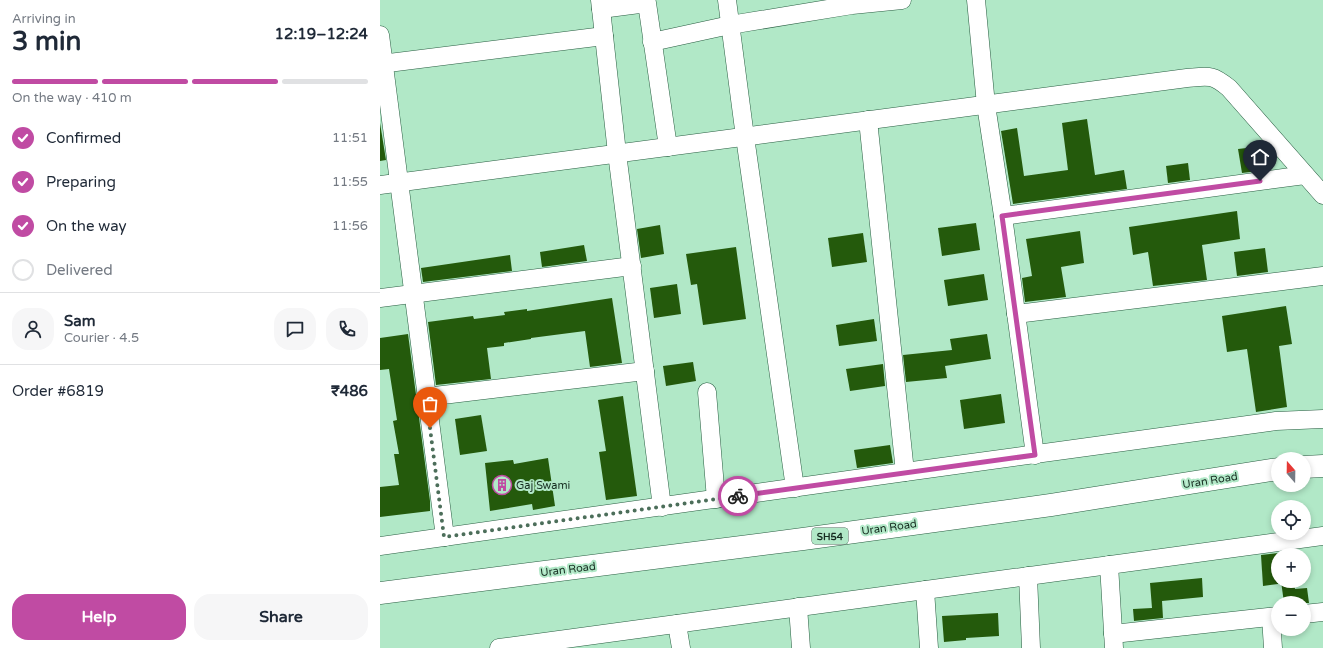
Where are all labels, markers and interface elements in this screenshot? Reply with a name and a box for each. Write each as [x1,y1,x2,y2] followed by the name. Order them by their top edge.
[12,11,76,27] text: Arriving in
[275,25,368,43] text: 12:19–12:24
[12,26,81,57] text: 3 min
[12,90,132,106] text: On the way · 410 m
[12,127,34,149] icon: check
[46,129,121,147] text: Confirmed
[332,130,368,146] text: 11:51
[1243,140,1277,181] pin
[1249,146,1271,168] icon: home
[12,171,34,193] icon: check
[46,173,116,191] text: Preparing
[332,174,368,190] text: 11:55
[12,215,34,237] icon: check
[46,217,126,235] text: On the way
[332,218,368,234] text: 11:56
[46,261,113,279] text: Delivered
[12,308,54,350] button: person
[274,308,316,350] button: chat
[326,308,368,350] button: phone
[64,312,95,330] text: Sam
[64,330,139,346] text: Courier · 4.5
[12,382,104,400] text: Order #6819
[331,382,368,400] text: ₹486
[413,387,447,428] pin
[419,393,441,415] icon: bag
[1271,452,1311,492] north arrow
[1271,452,1311,636] map controls
[1182,470,1239,491] street label: Uran Road
[491,474,513,496] building icon: Gaj Swami
[718,476,758,516] courier
[516,479,570,492] place label: Gaj Swami
[727,485,749,507] icon: bike
[1271,500,1311,540] button: locate
[861,517,918,538] street label: Uran Road
[812,528,848,544] road number: SH54
[1271,548,1311,588] button: +
[540,560,597,579] street label: Uran Road
[12,594,186,640] button: Help
[194,594,368,640] button: Share
[1271,596,1311,636] button: −

